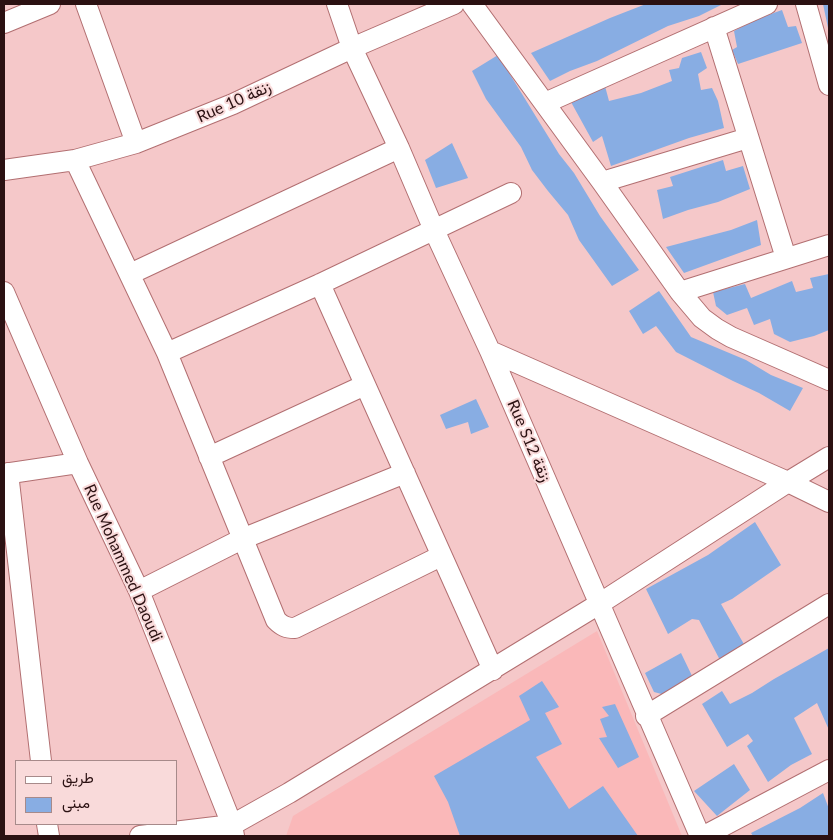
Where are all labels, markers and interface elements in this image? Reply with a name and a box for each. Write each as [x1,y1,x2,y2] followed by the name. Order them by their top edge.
[194,77,274,127] street label: Rue 10 زنقة
[503,397,555,485] street label: Rue S12 زنقة
[80,481,166,645] street label: Rue Mohammed Daoudi
[15,760,178,825] legend
[62,768,94,786] text: طريق
[62,793,90,811] text: مبنى

